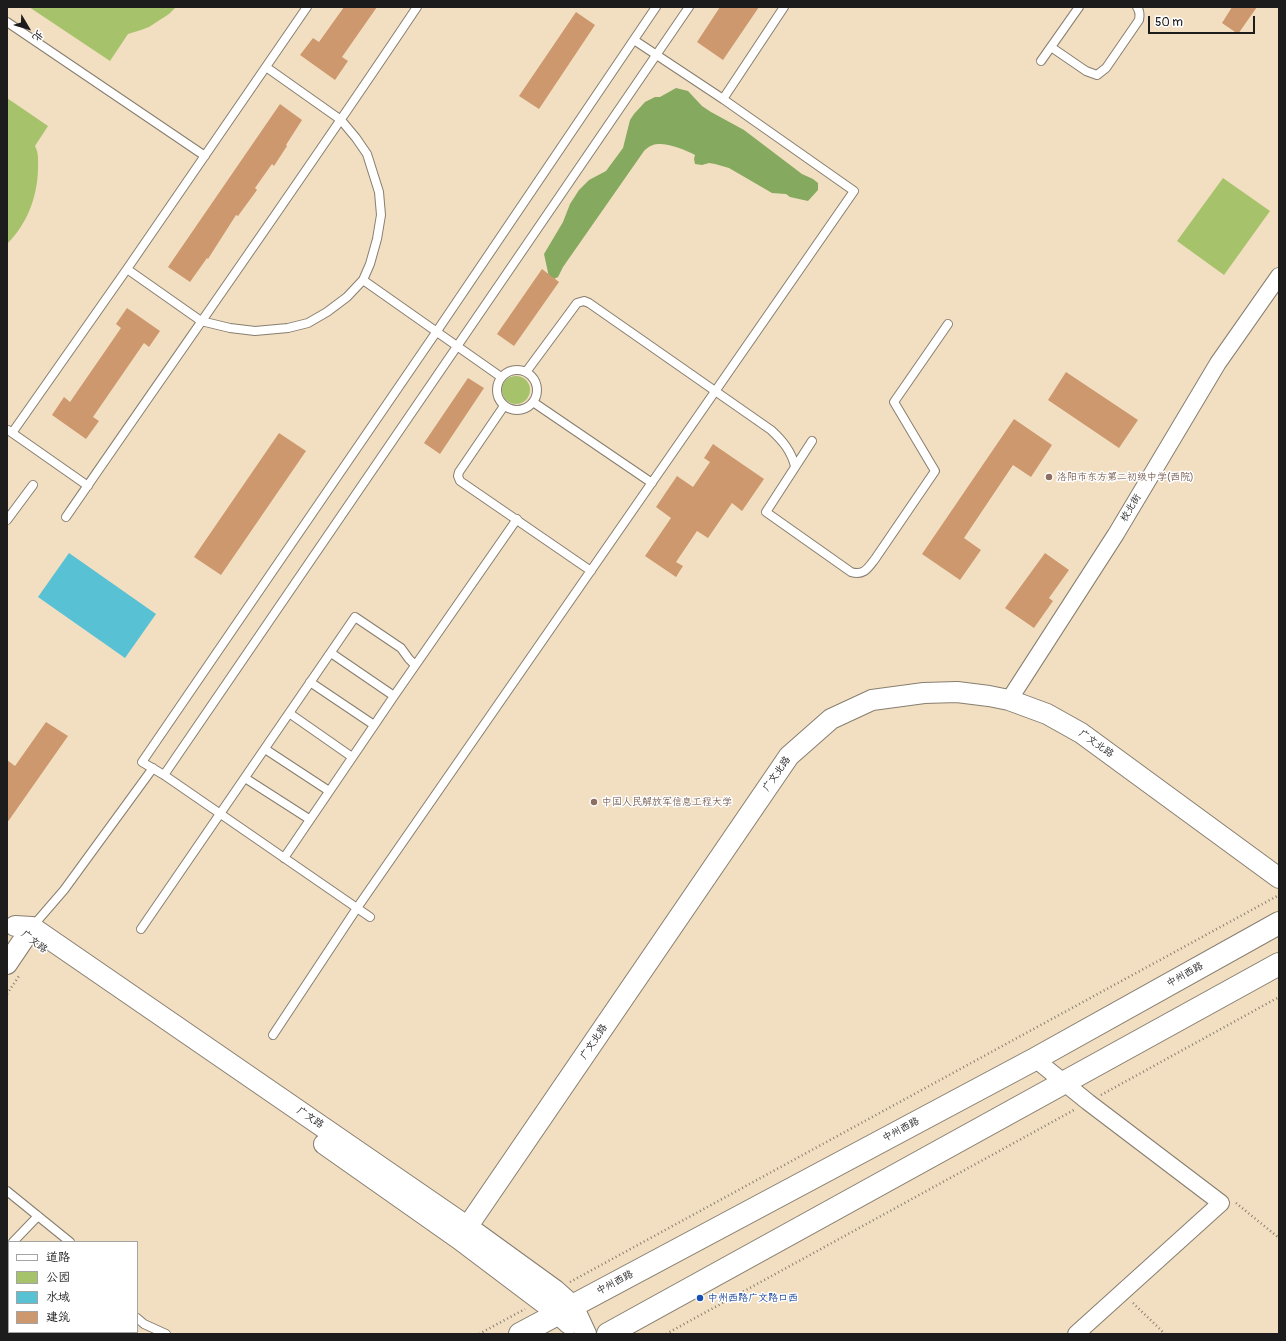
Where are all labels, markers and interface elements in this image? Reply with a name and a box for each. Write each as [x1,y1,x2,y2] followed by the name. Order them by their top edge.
[8,8,48,48] north arrow
[1150,8,1257,34] scale bar
[1155,15,1183,30] text: 50 m
[29,27,46,44] text: 北
[1057,471,1194,483] place label: 洛阳市东方第二初级中学(西院)
[1044,472,1054,482] marker: 洛阳市东方第二初级中学(西院)
[1118,492,1144,524] street label: 校北街
[1076,728,1116,760] street label: 广文北路
[761,754,793,794] street label: 广文北路
[602,796,732,808] place label: 中国人民解放军信息工程大学
[589,797,599,807] marker: 中国人民解放军信息工程大学
[18,928,50,956] street label: 广文路
[1165,960,1205,990] street label: 中州西路
[578,1022,610,1062] street label: 广文北路
[294,1105,326,1131] street label: 广文路
[881,1115,921,1145] street label: 中州西路
[8,1241,138,1333] legend
[46,1250,70,1265] text: 道路
[595,1268,635,1298] street label: 中州西路
[46,1270,70,1285] text: 公园
[46,1290,70,1305] text: 水域
[708,1292,798,1304] place label: 中州西路广文路口西
[695,1293,705,1303] marker: 中州西路广文路口西
[46,1310,70,1325] text: 建筑

